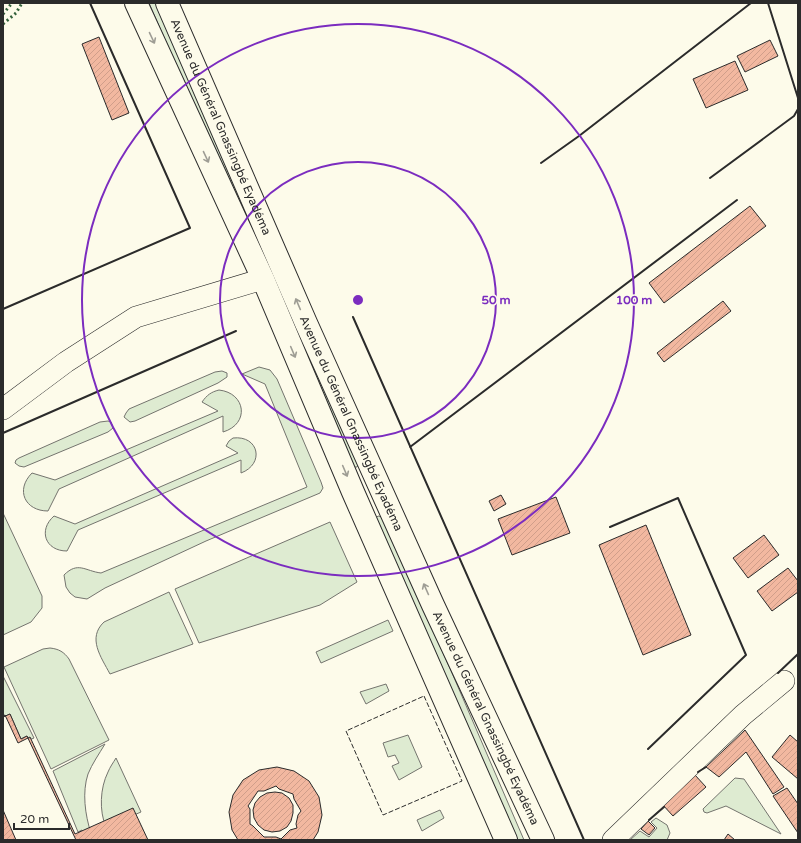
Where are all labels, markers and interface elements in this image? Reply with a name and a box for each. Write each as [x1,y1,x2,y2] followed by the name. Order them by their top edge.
[168,17,274,237] street label: Avenue du Général Gnassingbé Eyadéma
[149,32,156,44] one-way arrow
[203,150,210,162] one-way arrow
[351,293,365,307] centre of rings
[481,293,511,307] text: 50 m
[616,293,652,307] text: 100 m
[294,299,301,311] one-way arrow
[297,314,406,533] street label: Avenue du Général Gnassingbé Eyadéma
[290,346,297,358] one-way arrow
[341,465,349,477] one-way arrow
[422,583,429,595] one-way arrow
[430,609,542,827] street label: Avenue du Général Gnassingbé Eyadéma
[14,805,69,831] scale bar
[20,812,49,826] text: 20 m

